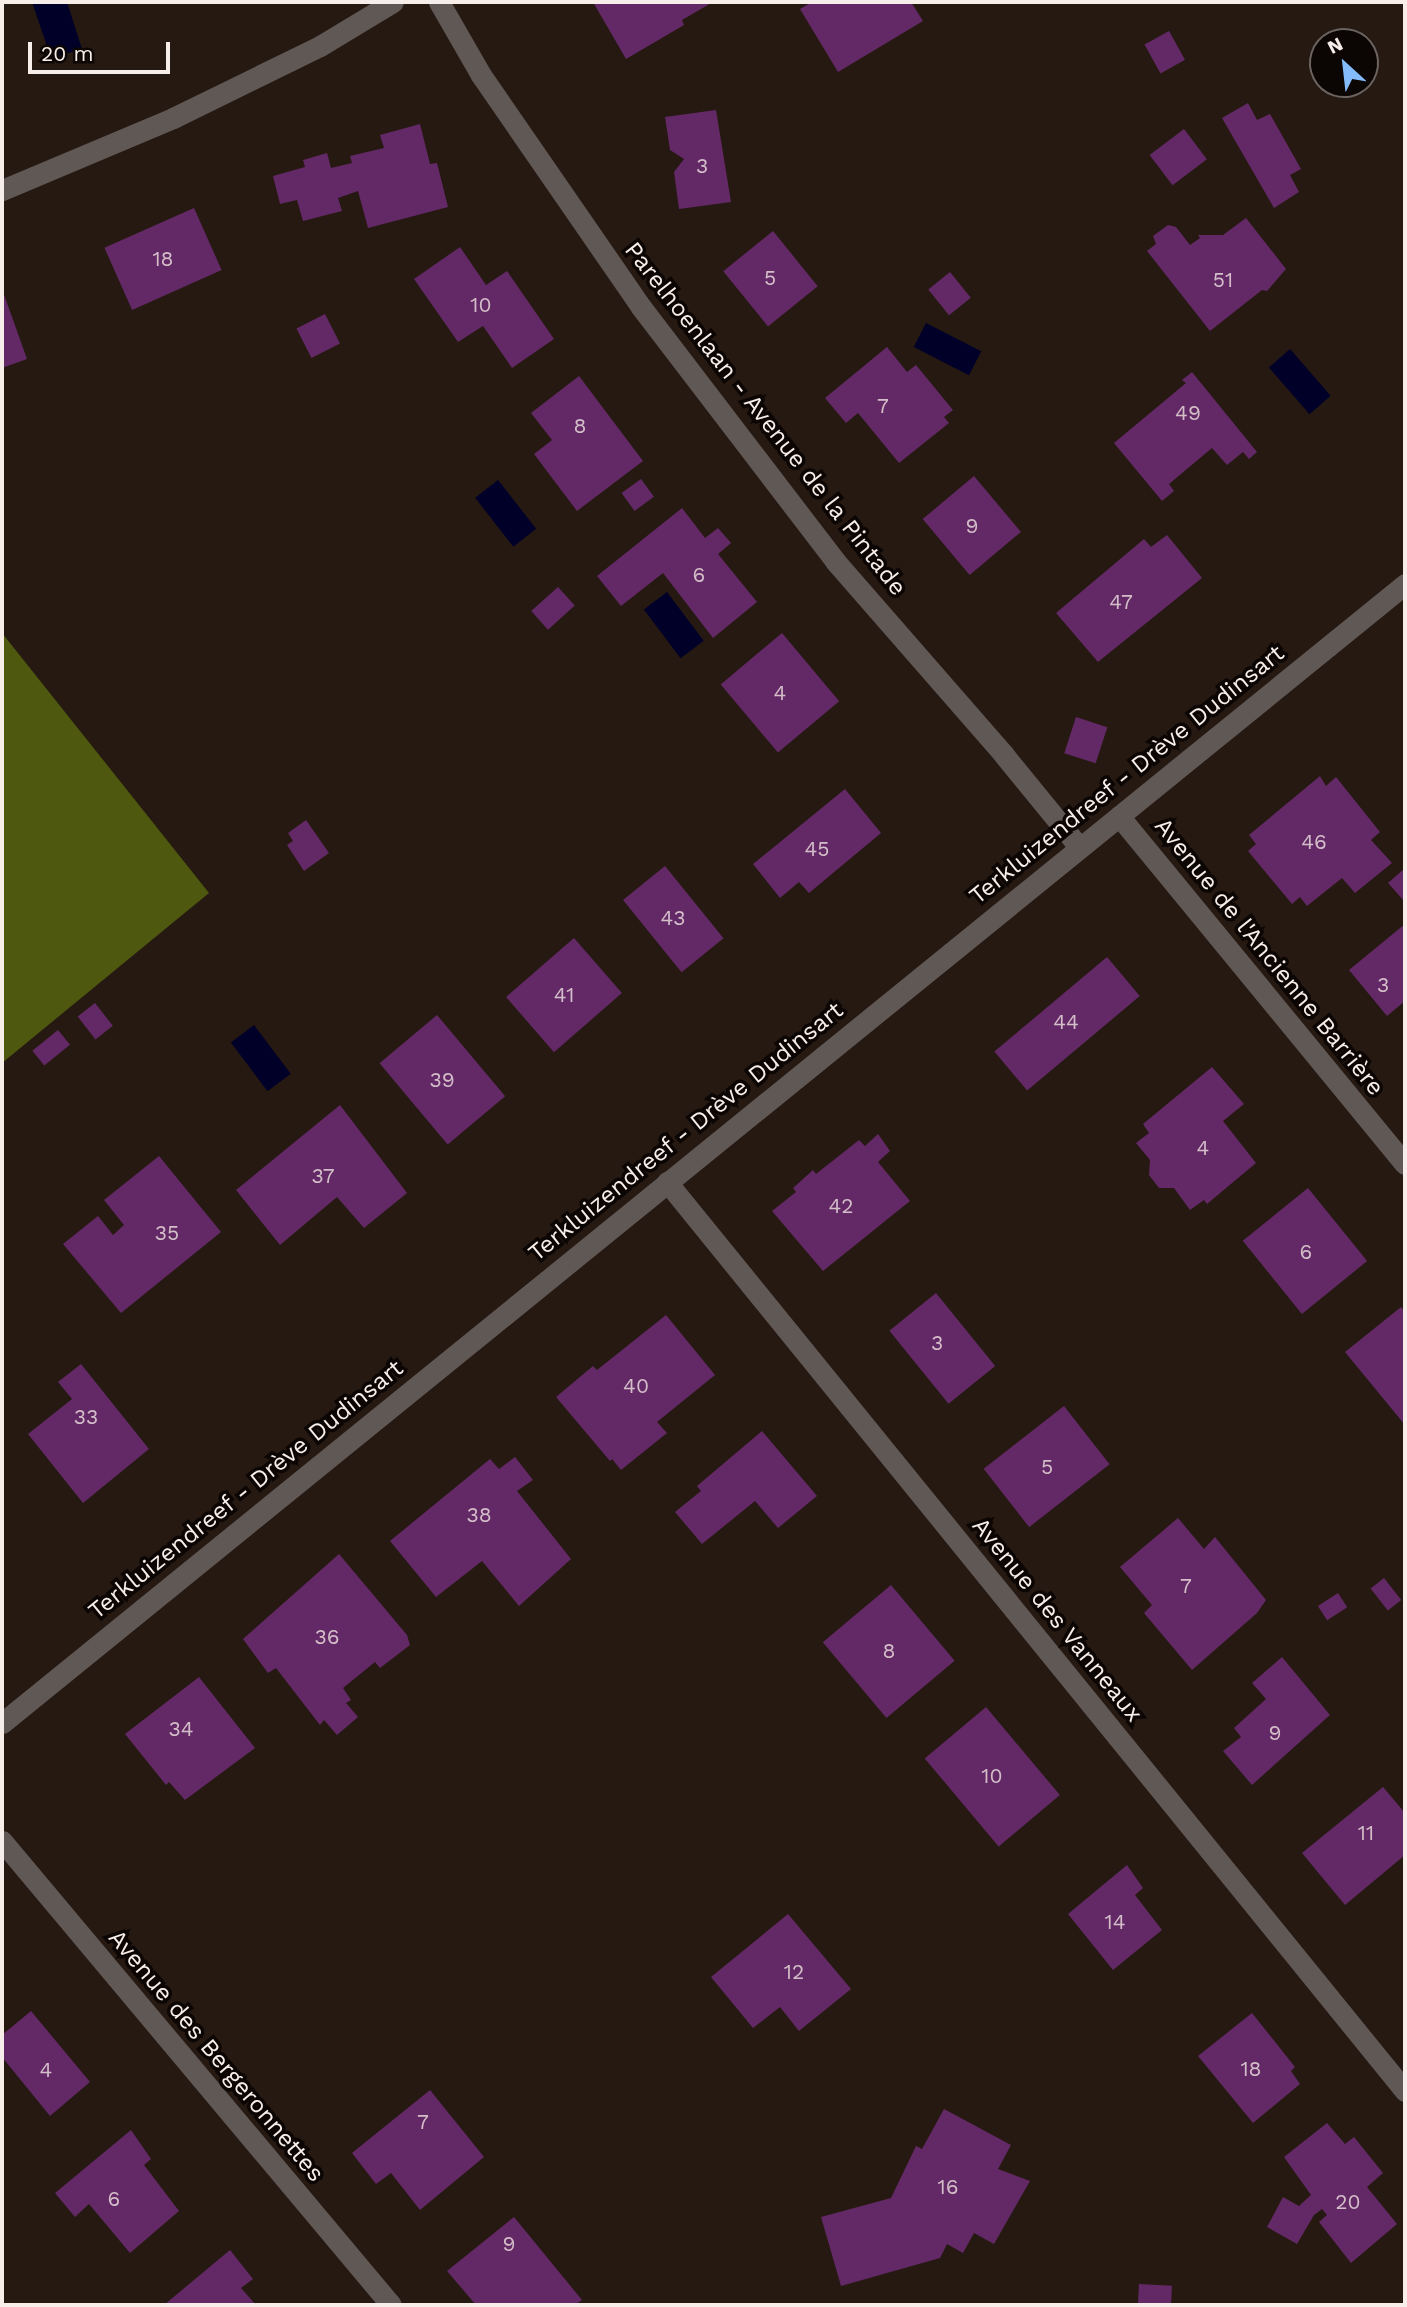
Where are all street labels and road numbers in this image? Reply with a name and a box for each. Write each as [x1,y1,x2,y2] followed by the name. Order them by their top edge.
[618,236,912,602] street label: Parelhoenlaan - Avenue de la Pintade
[964,639,1290,911] street label: Terkluizendreef - Drève Dudinsart
[1148,813,1390,1101] street label: Avenue de l'Ancienne Barrière
[523,996,849,1268] street label: Terkluizendreef - Drève Dudinsart
[83,1354,409,1626] street label: Terkluizendreef - Drève Dudinsart
[965,1512,1149,1728] street label: Avenue des Vanneaux
[102,1924,330,2188] street label: Avenue des Bergeronnettes

